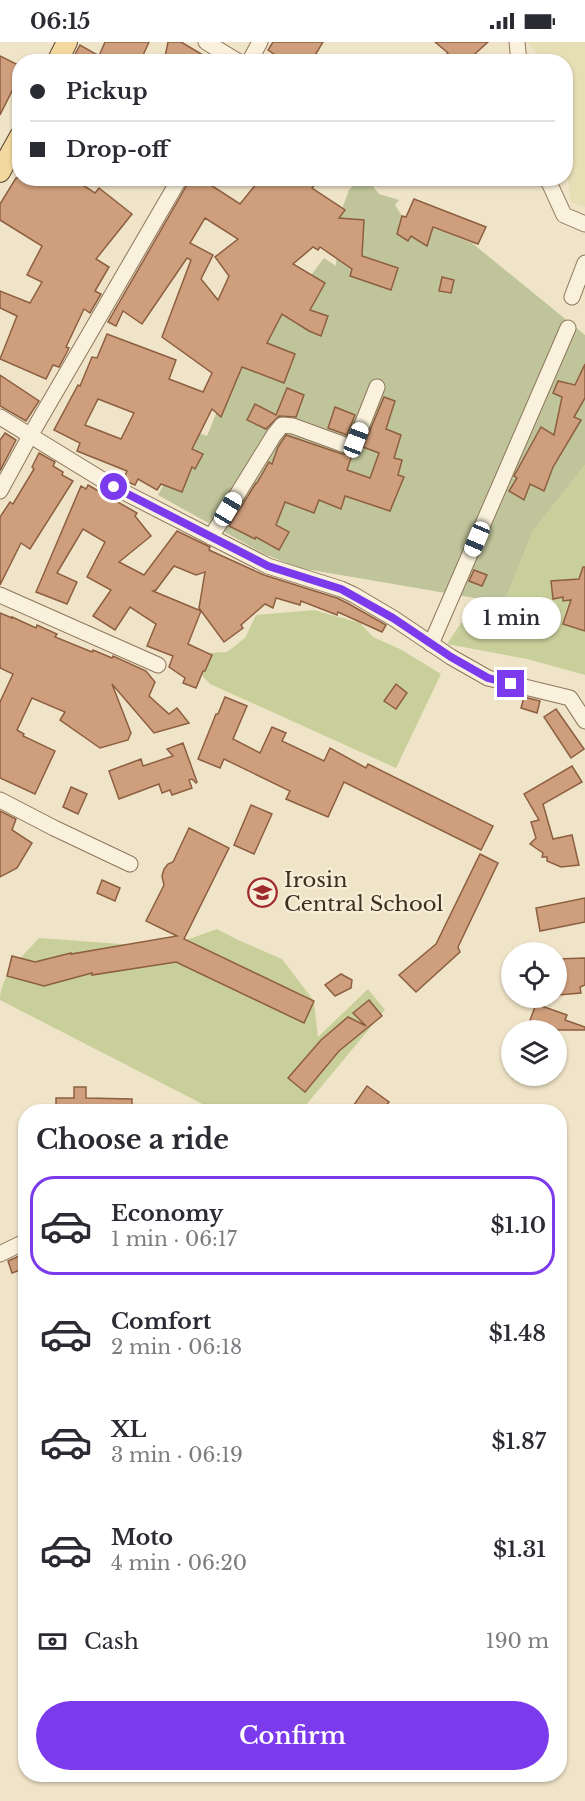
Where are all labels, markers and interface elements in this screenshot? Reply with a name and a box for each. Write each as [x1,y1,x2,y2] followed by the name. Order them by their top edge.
[30,8,90,35] text: 06:15
[66,78,148,105] text: Pickup
[66,136,168,163] text: Drop-off
[341,420,371,460] car
[100,473,127,500] route start
[211,489,245,529] car
[462,519,492,559] car
[462,597,560,639] callout: 1 min
[483,606,540,630] text: 1 min
[497,670,524,697] route end
[284,867,444,917] place label: Irosin Central School
[247,876,279,908] school or university icon: Irosin Central School
[501,942,567,1086] map controls
[501,942,567,1008] button: locate
[501,1020,567,1086] button: layers
[36,1123,229,1156] text: Choose a ride
[39,1199,93,1253] icon: car
[111,1200,223,1227] text: Economy
[491,1212,546,1239] text: $1.10
[111,1227,237,1251] text: 1 min · 06:17
[39,1307,93,1361] icon: car
[111,1308,211,1335] text: Comfort
[489,1320,546,1347] text: $1.48
[111,1335,242,1359] text: 2 min · 06:18
[39,1415,93,1469] icon: car
[111,1416,146,1443] text: XL
[492,1428,546,1455] text: $1.87
[111,1443,243,1467] text: 3 min · 06:19
[39,1523,93,1577] icon: car
[111,1524,173,1551] text: Moto
[493,1536,546,1563] text: $1.31
[111,1551,247,1575] text: 4 min · 06:20
[36,1625,69,1658] icon: cash
[84,1628,139,1655] text: Cash
[486,1629,549,1653] text: 190 m
[36,1701,549,1770] button: Confirm

